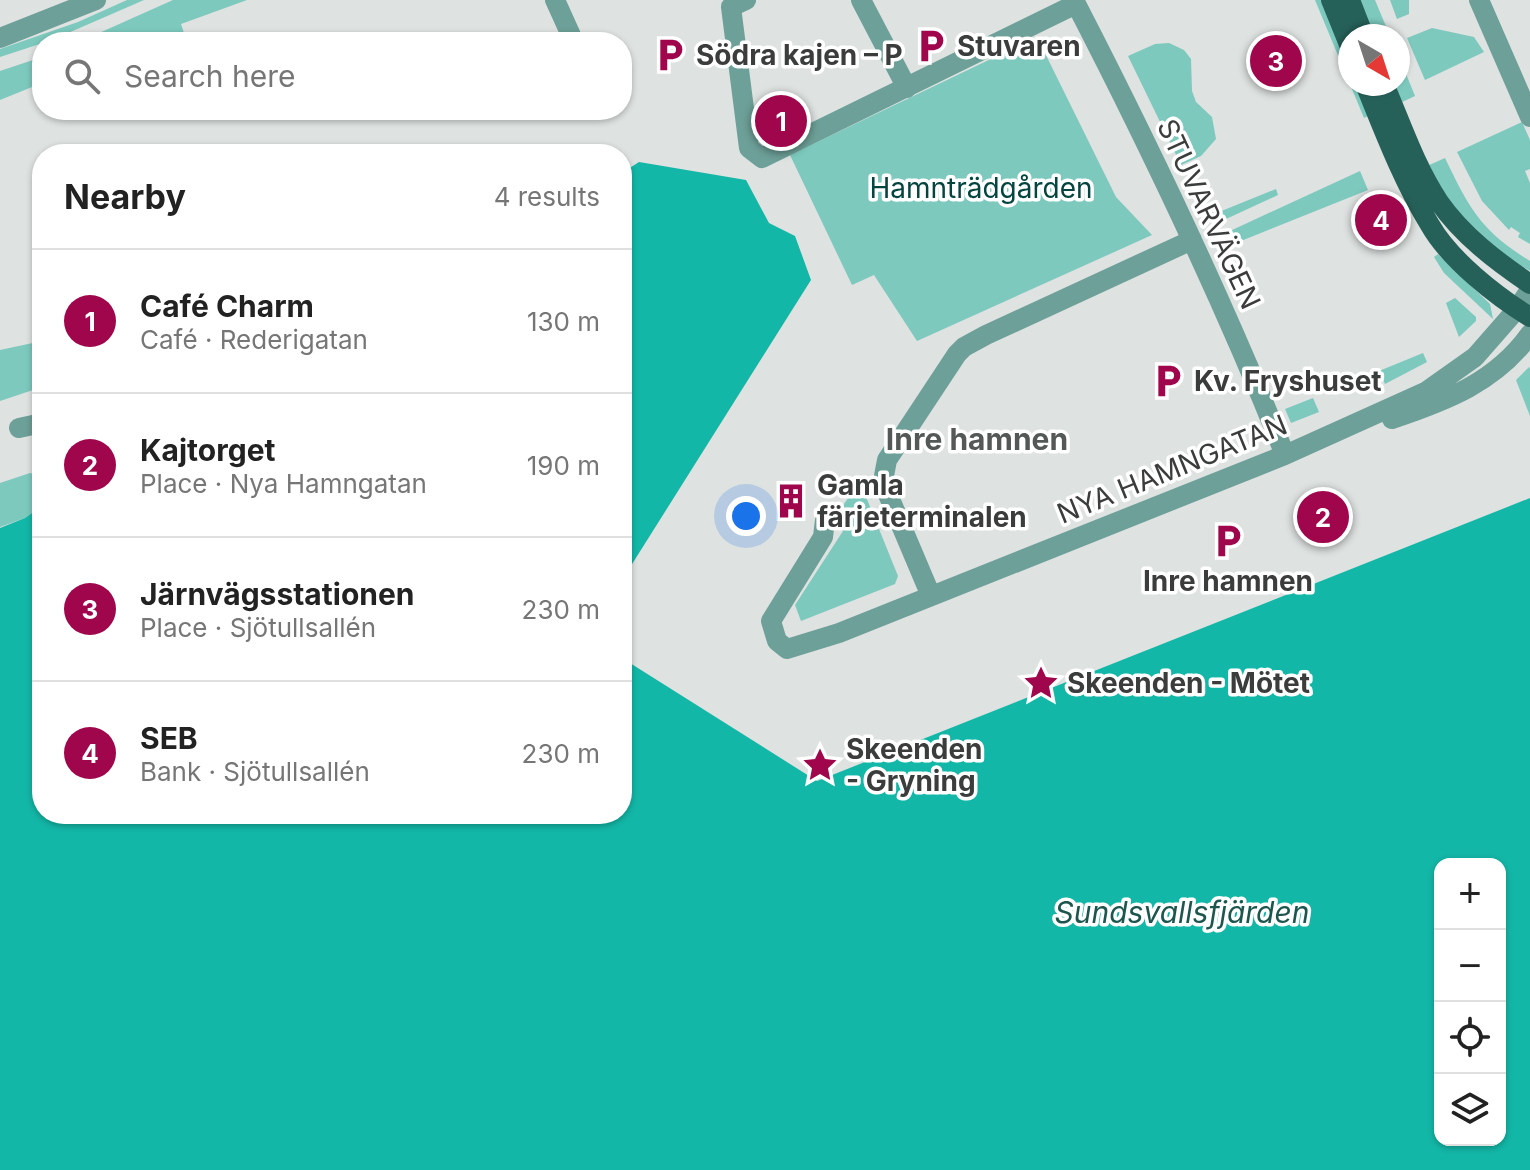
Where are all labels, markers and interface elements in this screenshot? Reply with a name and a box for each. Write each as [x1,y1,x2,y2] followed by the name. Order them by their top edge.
[1338,24,1410,96] north arrow
[912,27,950,65] parking icon: Stuvaren
[957,29,1081,63] place label: Stuvaren
[1250,31,1302,91] pin: 3
[32,32,632,120] search box
[651,36,689,74] parking icon: Södra kajen – P
[696,38,903,72] place label: Södra kajen – P
[60,54,104,98] icon: search
[124,58,296,94] text: Search here
[755,91,807,151] pin: 1
[1150,114,1268,314] street label: STUVARVÄGEN
[869,171,1093,205] park label: Hamnträdgården
[64,176,186,217] text: Nearby
[494,181,600,212] text: 4 results
[1355,190,1407,250] pin: 4
[140,288,314,324] text: Café Charm
[84,306,96,337] text: 1
[527,306,600,337] text: 130 m
[140,324,368,355] text: Café · Rederigatan
[1149,362,1187,400] parking icon: Kv. Fryshuset
[1194,364,1382,398] place label: Kv. Fryshuset
[1052,407,1292,531] street label: NYA HAMNGATAN
[886,421,1068,457] district label: Inre hamnen
[140,432,276,468] text: Kajtorget
[82,450,98,481] text: 2
[527,450,600,481] text: 190 m
[140,468,427,499] text: Place · Nya Hamngatan
[817,468,1027,534] place label: Gamla färjeterminalen
[772,482,810,520] building icon: Gamla färjeterminalen
[1297,487,1349,547] pin: 2
[726,496,766,536] your location
[1209,522,1247,560] parking icon: Inre hamnen
[1143,564,1313,598] place label: Inre hamnen
[140,576,415,612] text: Järnvägsstationen
[82,594,98,625] text: 3
[522,594,600,625] text: 230 m
[140,612,376,643] text: Place · Sjötullsallén
[1022,664,1060,702] place icon: Skeenden - Mötet
[1067,666,1310,700] place label: Skeenden - Mötet
[140,720,198,756] text: SEB
[846,732,983,798] place label: Skeenden - Gryning
[81,738,99,769] text: 4
[522,738,600,769] text: 230 m
[801,746,839,784] place icon: Skeenden - Gryning
[140,756,370,787] text: Bank · Sjötullsallén
[1434,858,1506,1146] map controls
[1434,858,1506,930] button: +
[1054,894,1310,930] water label: Sundsvallsfjärden
[1434,930,1506,1002] button: −
[1434,1002,1506,1074] button: locate
[1434,1074,1506,1146] button: layers

